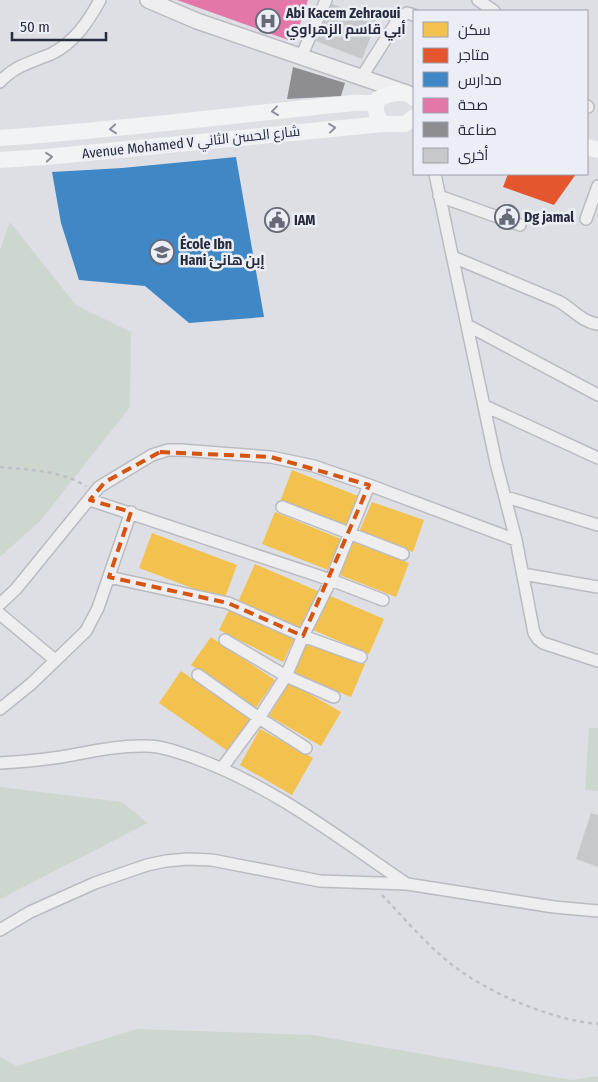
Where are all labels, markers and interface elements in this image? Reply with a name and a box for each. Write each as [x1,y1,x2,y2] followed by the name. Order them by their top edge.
[285,5,406,41] place label: Abi Kacem Zehraoui أبي قاسم الزهراوي
[255,8,281,34] hospital icon: Abi Kacem Zehraoui أبي قاسم الزهراوي
[12,10,106,42] scale bar
[413,10,588,175] legend
[20,18,50,36] text: 50 m
[458,21,491,40] text: سكن
[457,46,489,64] text: متاجر
[458,71,502,90] text: مدارس
[458,96,488,114] text: صحة
[271,105,279,116] one-way arrow
[458,121,497,139] text: صناعة
[81,123,301,165] street label: Avenue Mohamed V شارع الحسن الثاني
[109,123,117,134] one-way arrow
[328,123,336,134] one-way arrow
[458,145,488,165] text: أخرى
[45,152,53,163] one-way arrow
[494,204,520,230] public building icon: Dg jamal
[264,207,290,233] public building icon: IAM
[524,209,574,226] place label: Dg jamal
[294,212,315,229] place label: IAM
[180,235,265,270] place label: École Ibn Hani إبن هانئ
[149,239,175,265] school or university icon: École Ibn Hani إبن هانئ

